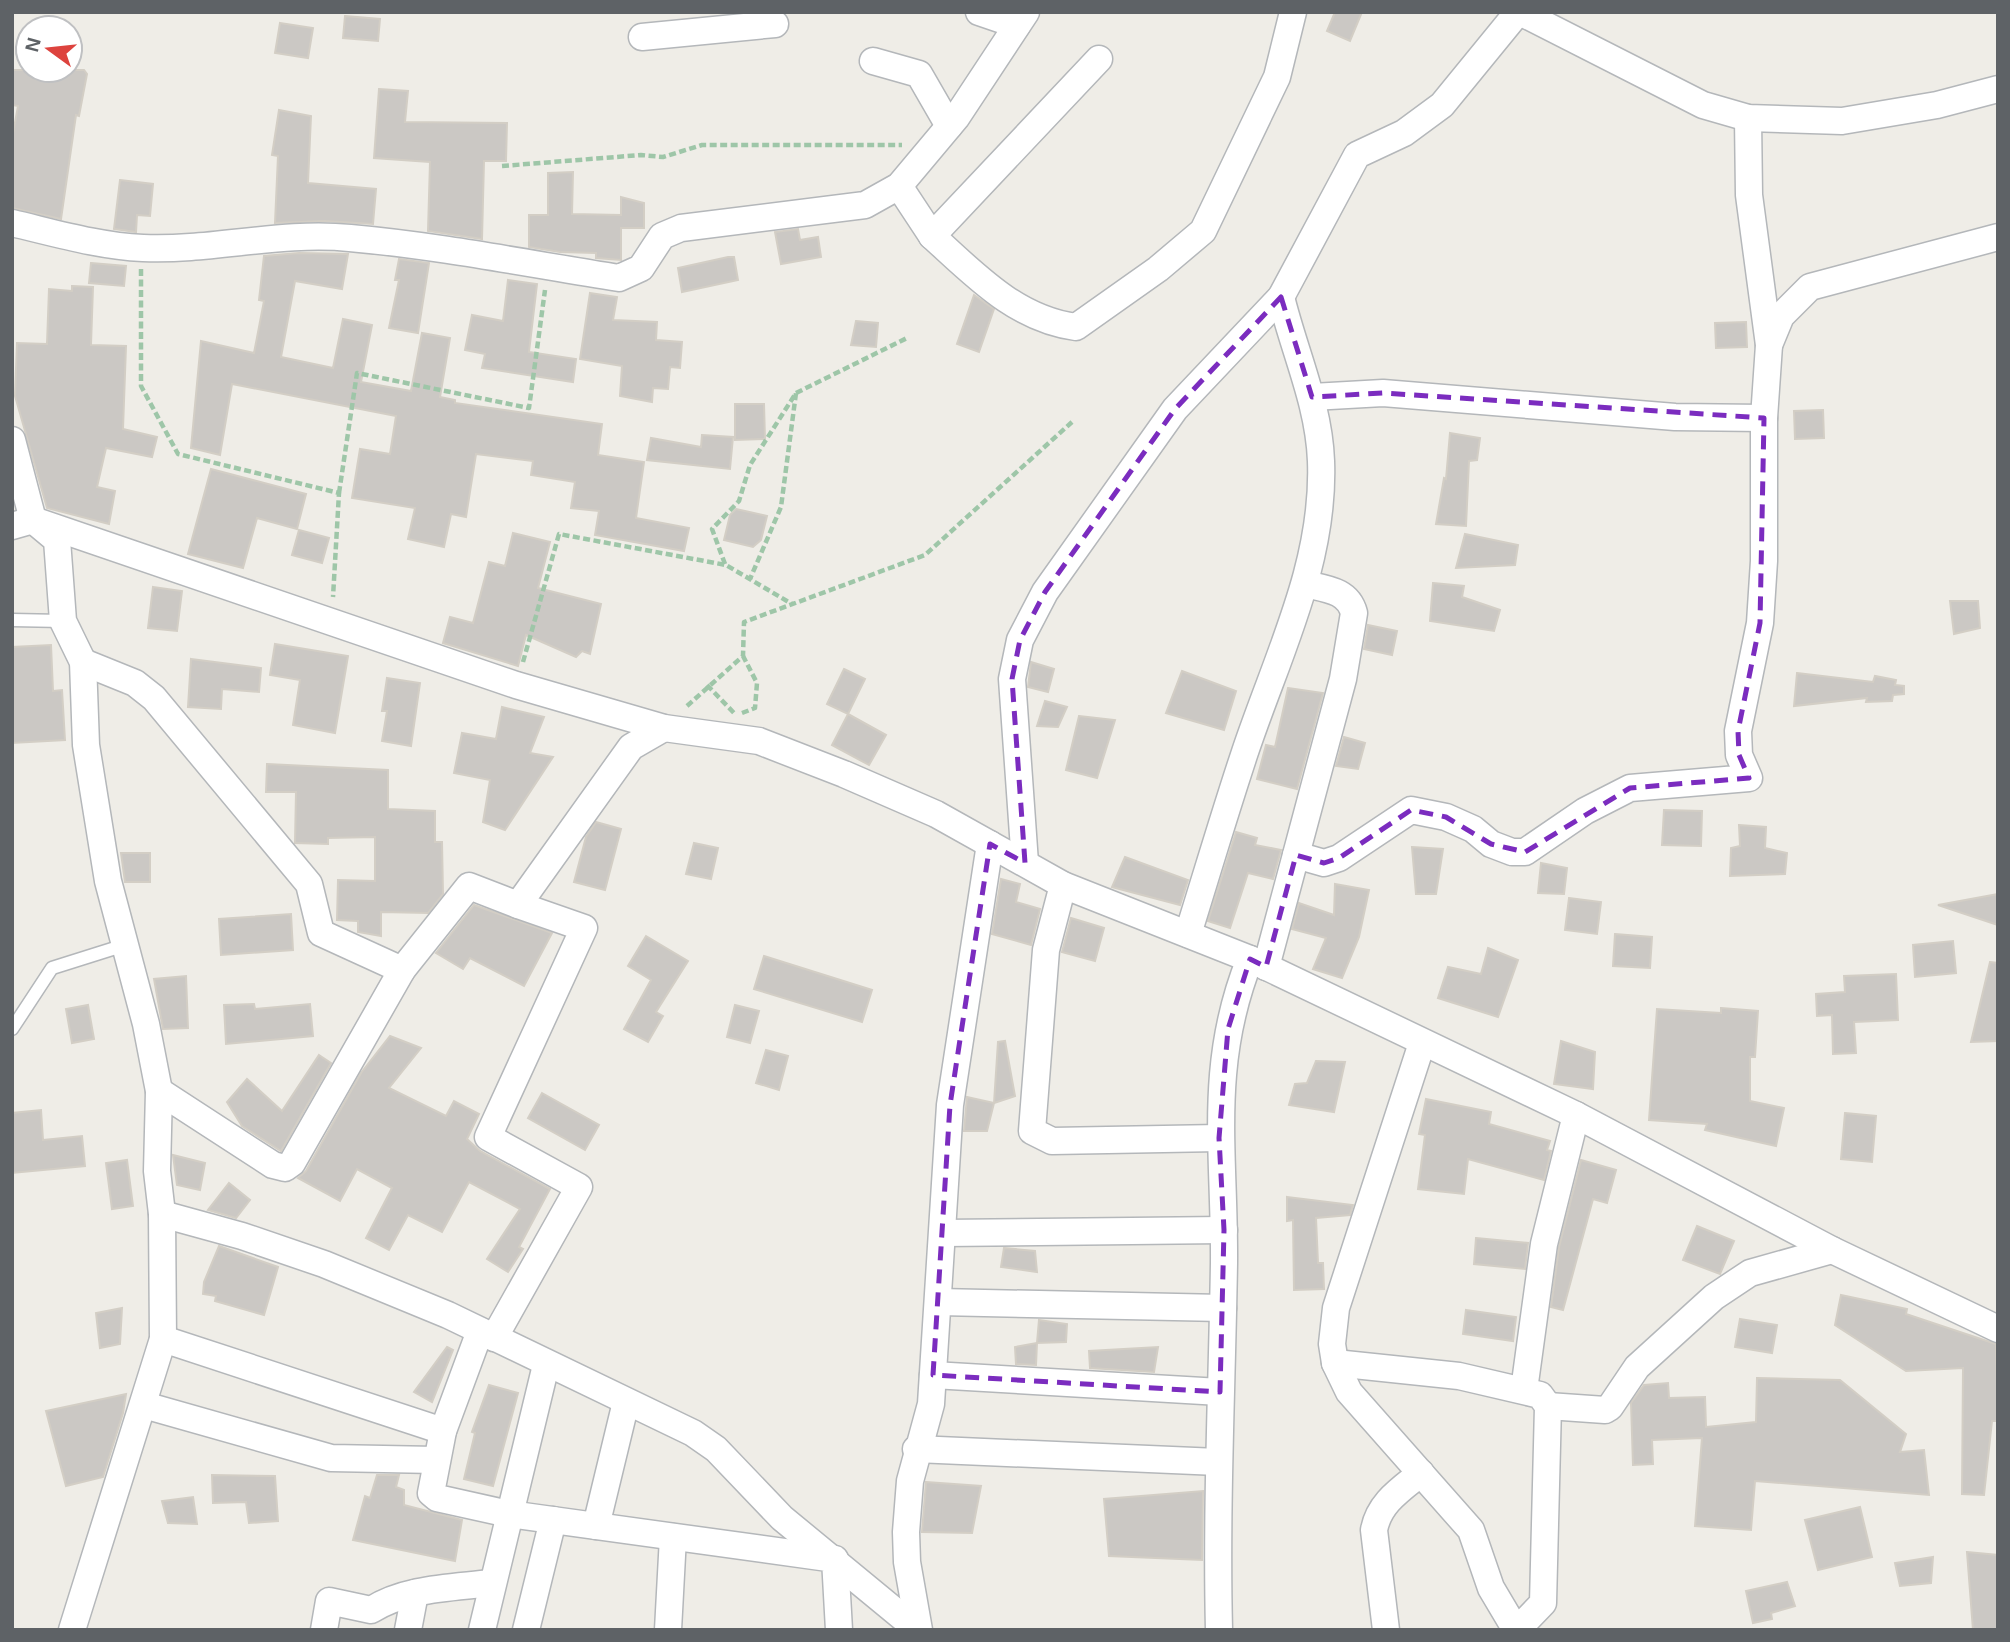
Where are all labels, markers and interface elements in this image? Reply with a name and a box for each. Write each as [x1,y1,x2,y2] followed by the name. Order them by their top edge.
[14,14,84,84] north arrow
[21,35,45,54] text: N

